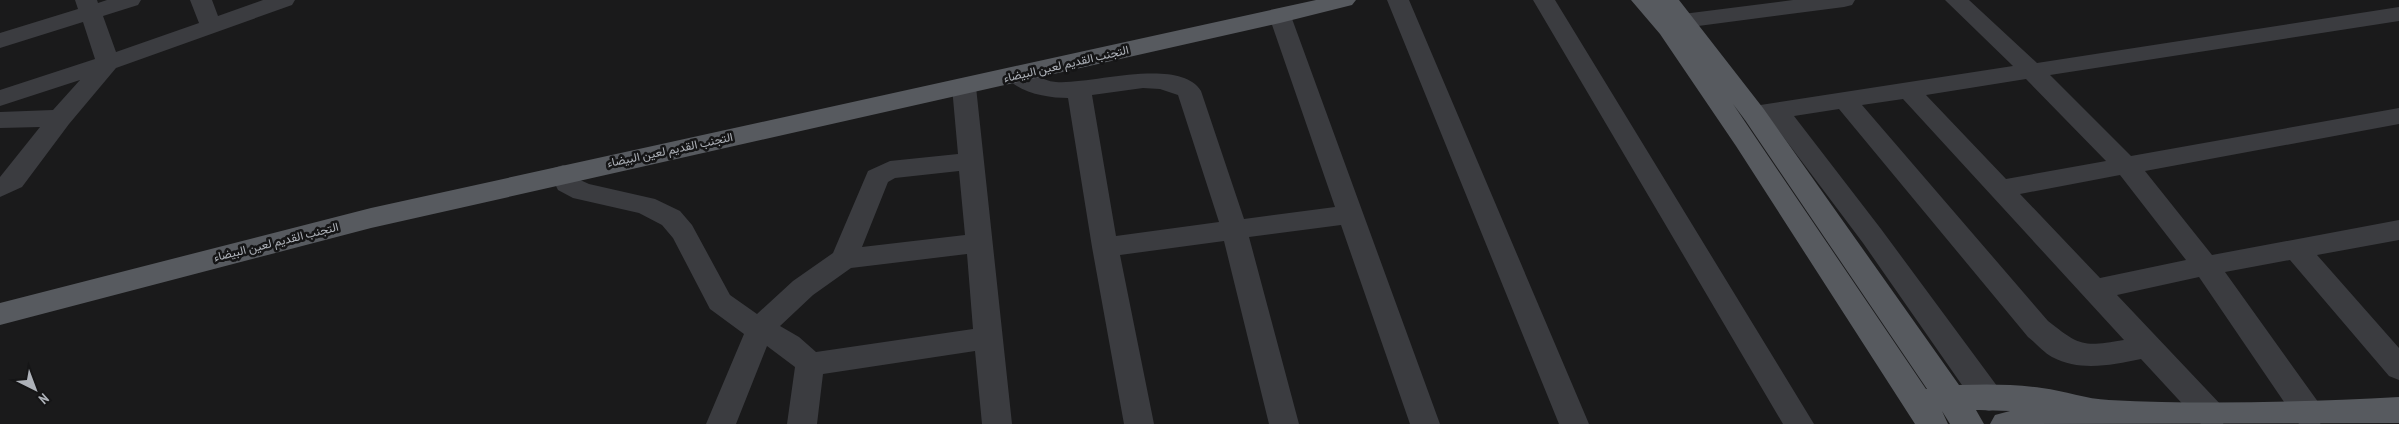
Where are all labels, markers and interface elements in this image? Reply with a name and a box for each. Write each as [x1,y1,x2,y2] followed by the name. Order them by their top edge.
[1002,42,1130,86] street label: التجنب القديم لعين البيضاء
[606,129,734,171] street label: التجنب القديم لعين البيضاء
[212,219,340,265] street label: التجنب القديم لعين البيضاء
[10,364,60,414] north arrow
[35,389,53,408] text: N

